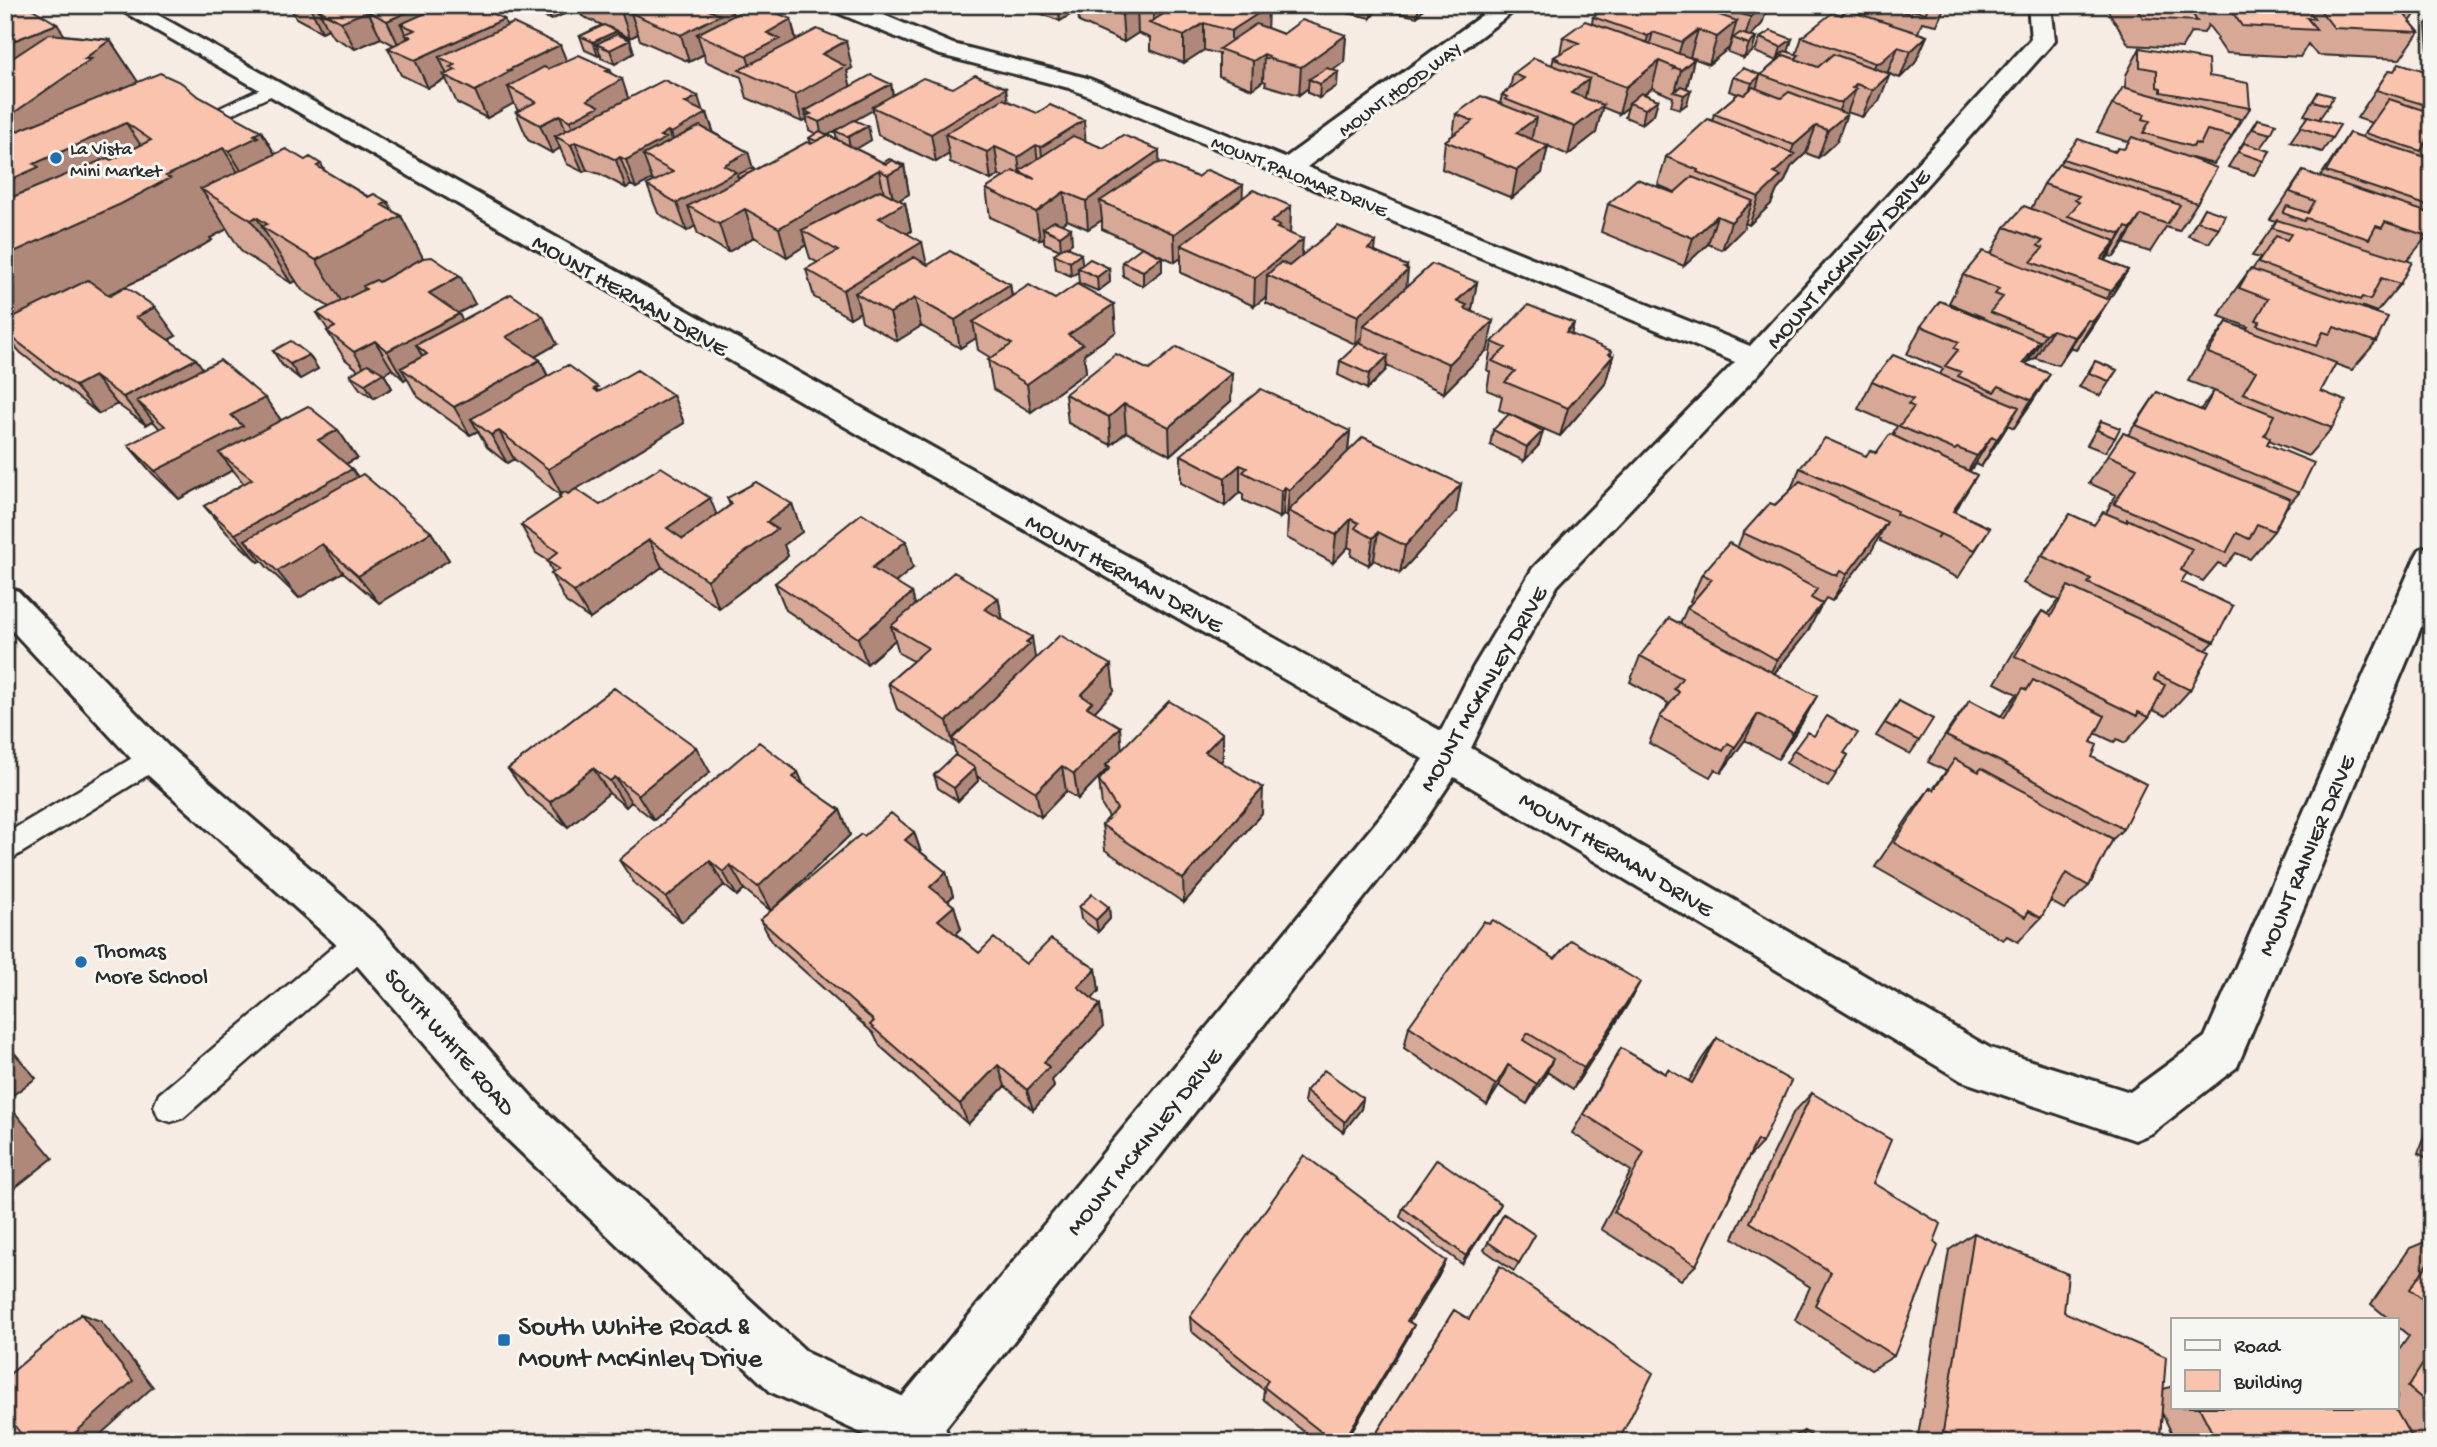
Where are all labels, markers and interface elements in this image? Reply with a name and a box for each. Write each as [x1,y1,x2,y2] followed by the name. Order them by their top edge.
[1335,38,1467,143] street label: MOUNT HOOD WAY
[1207,132,1391,225] street label: MOUNT PALOMAR DRIVE
[70,139,164,184] place label: La Vista Mini Market
[48,150,64,166] marker: La Vista Mini Market
[1762,164,1939,356] street label: MOUNT MCKINLEY DRIVE
[527,230,733,365] street label: MOUNT HERMAN DRIVE
[1020,510,1228,641] street label: MOUNT HERMAN DRIVE
[1415,581,1556,797] street label: MOUNT MCKINLEY DRIVE
[2254,750,2363,961] street label: MOUNT RAINIER DRIVE
[1513,787,1719,925] street label: MOUNT HERMAN DRIVE
[93,939,208,992] place label: Thomas More School
[73,954,89,970] marker: Thomas More School
[377,964,520,1123] street label: SOUTH WHITE ROAD
[1062,1043,1230,1242] street label: MOUNT MCKINLEY DRIVE
[518,1312,763,1377] place label: South White Road & Mount McKinley Drive
[2171,1318,2398,1408] legend
[496,1332,512,1348] marker: South White Road & Mount McKinley Drive
[2234,1336,2282,1361] text: Road
[2233,1372,2303,1397] text: Building

